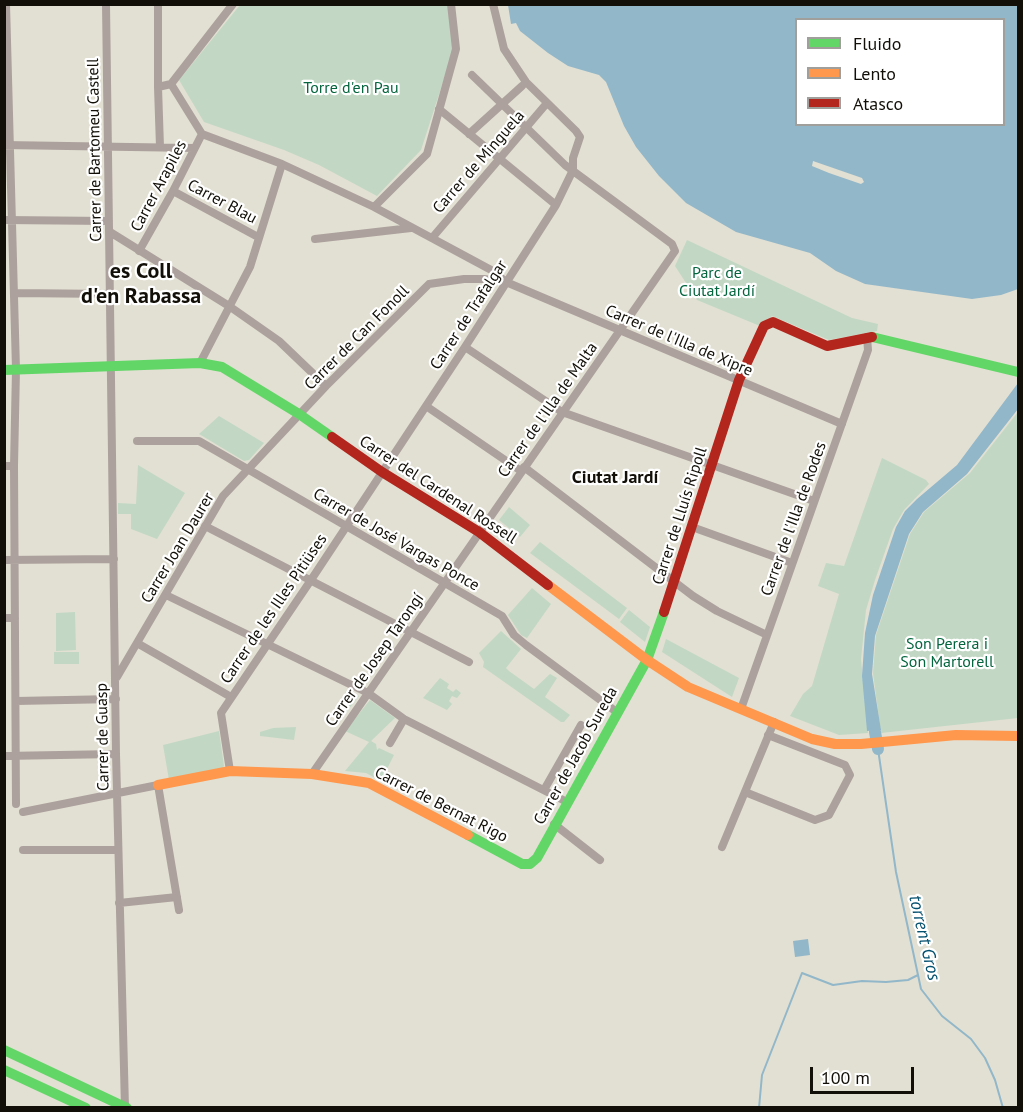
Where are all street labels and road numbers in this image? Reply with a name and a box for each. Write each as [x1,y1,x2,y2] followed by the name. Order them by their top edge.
[84,58,106,242] street label: Carrer de Bartomeu Castell
[429,107,529,217] street label: Carrer de Minguela
[127,137,191,235] street label: Carrer Arapiles
[184,176,260,228] street label: Carrer Blau
[426,257,512,373] street label: Carrer de Trafalgar
[301,282,413,394] street label: Carrer de Can Fonoll
[602,301,756,381] street label: Carrer de l'Illa de Xipre
[494,339,602,481] street label: Carrer de l'Illa de Malta
[356,432,520,548] street label: Carrer del Cardenal Rossell
[757,439,831,599] street label: Carrer de l'Illa de Rodes
[649,445,711,587] street label: Carrer de Lluís Ripoll
[309,484,483,596] street label: Carrer de José Vargas Ponce
[137,489,219,607] street label: Carrer Joan Daurer
[217,530,331,688] street label: Carrer de les Illes Pitiüses
[322,590,428,730] street label: Carrer de Josep Tarongí
[92,683,114,791] street label: Carrer de Guasp
[530,684,622,828] street label: Carrer de Jacob Sureda
[371,763,511,847] street label: Carrer de Bernat Rigo

